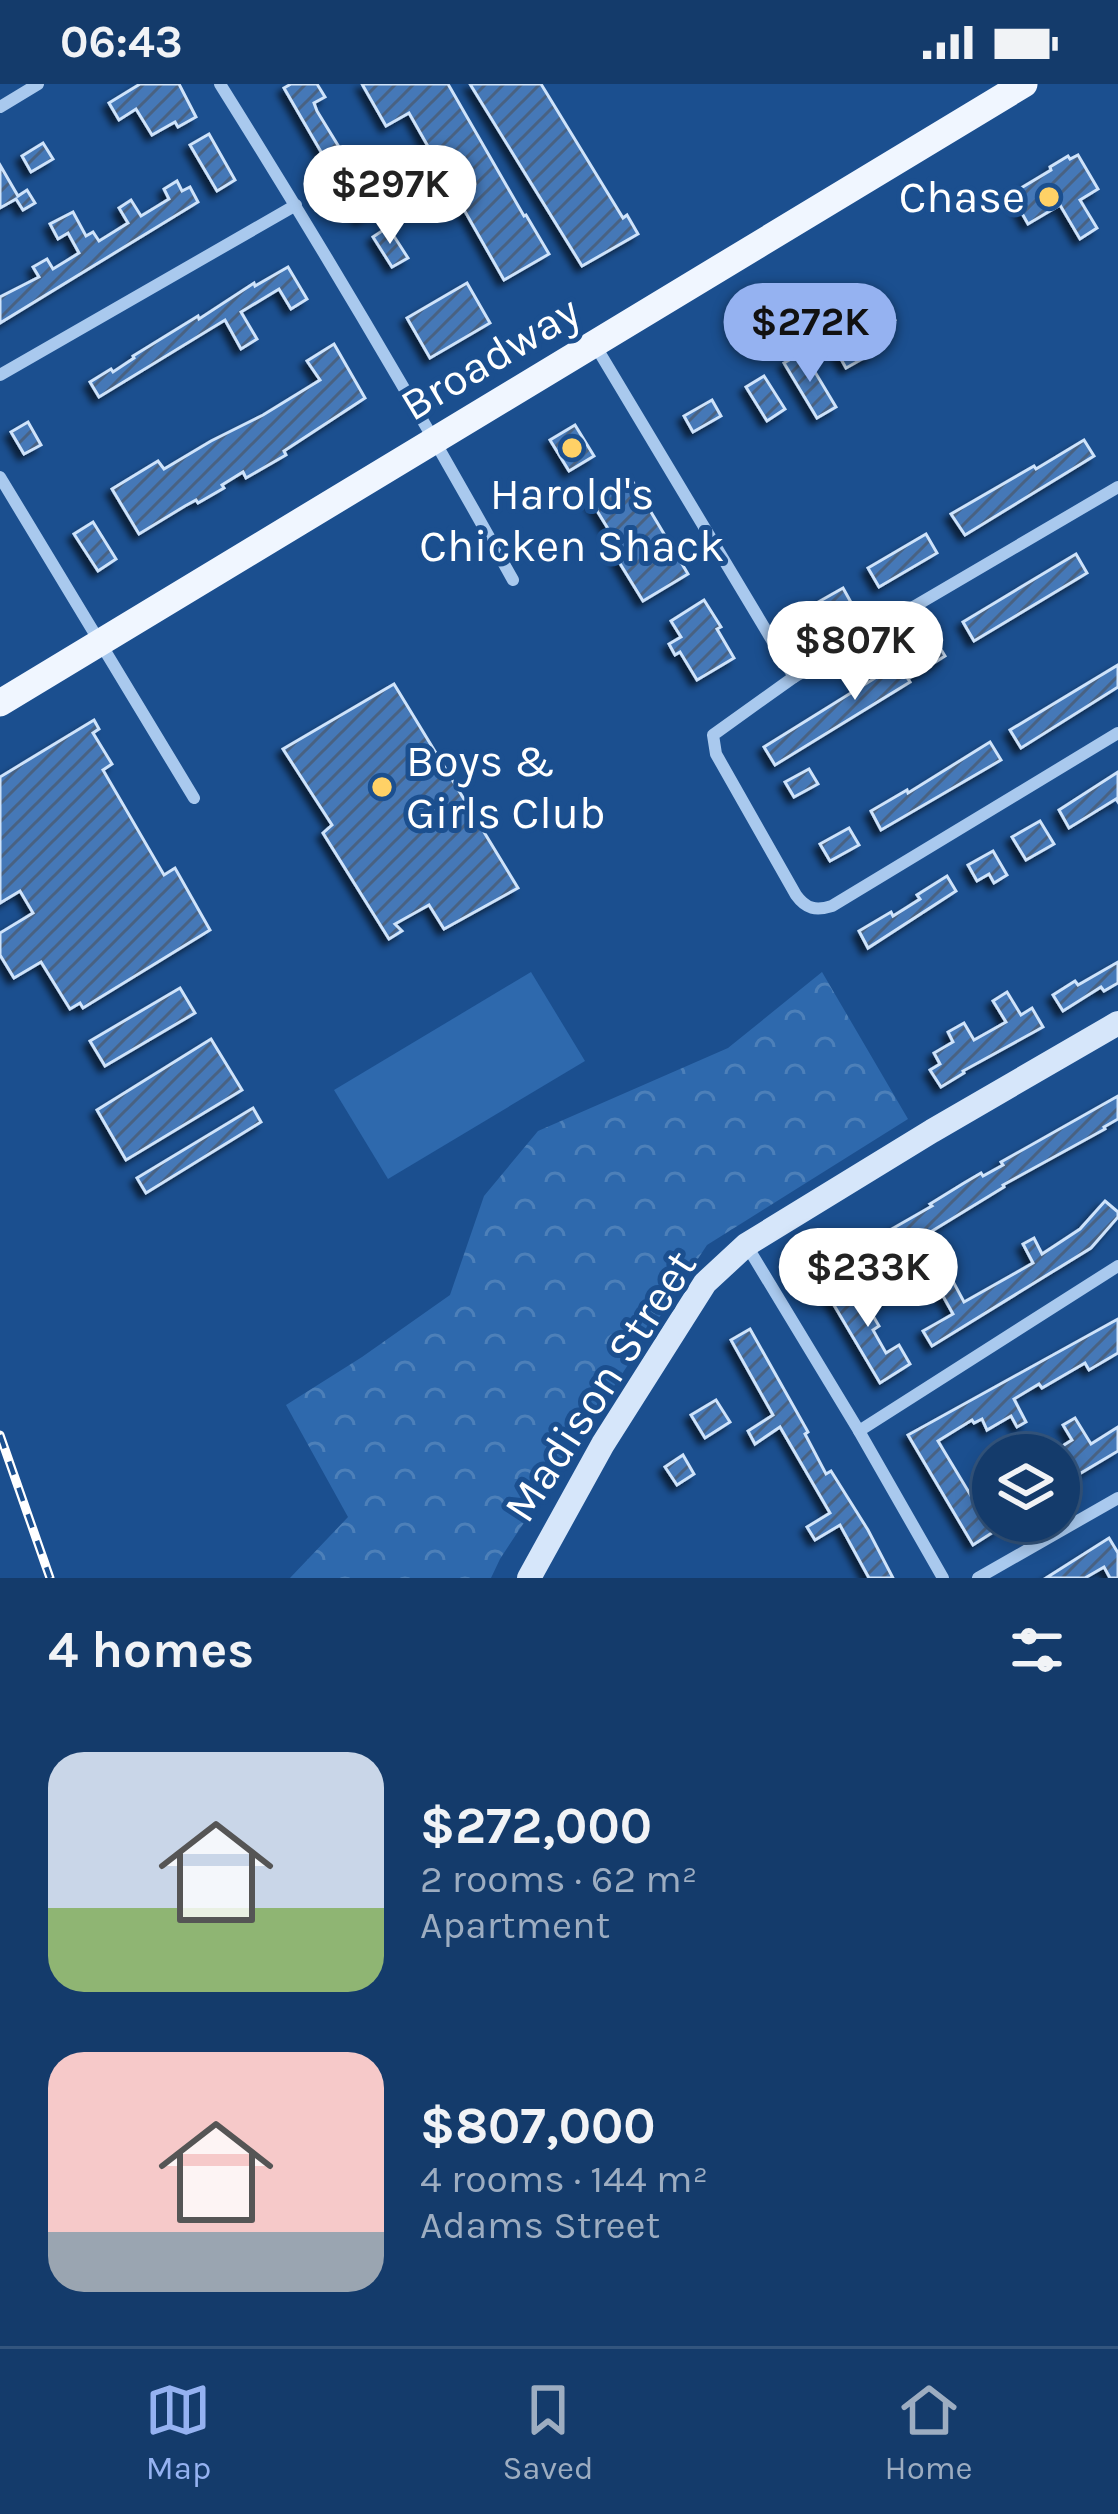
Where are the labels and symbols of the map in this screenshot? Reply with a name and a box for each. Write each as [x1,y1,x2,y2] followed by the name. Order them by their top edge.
[306,145,474,247] pin: $297K
[899,171,1025,223] place label: Chase
[1036,184,1062,210] marker: Chase
[726,283,894,385] pin: $272K
[391,285,589,432] street label: Broadway
[559,435,585,461] marker: Harold's Chicken Shack
[419,468,725,572] place label: Harold's Chicken Shack
[771,601,939,703] pin: $807K
[406,735,606,839] place label: Boys & Girls Club
[369,774,395,800] marker: Boys & Girls Club
[784,1228,952,1330] pin: $233K
[493,1241,707,1531] street label: Madison Street

